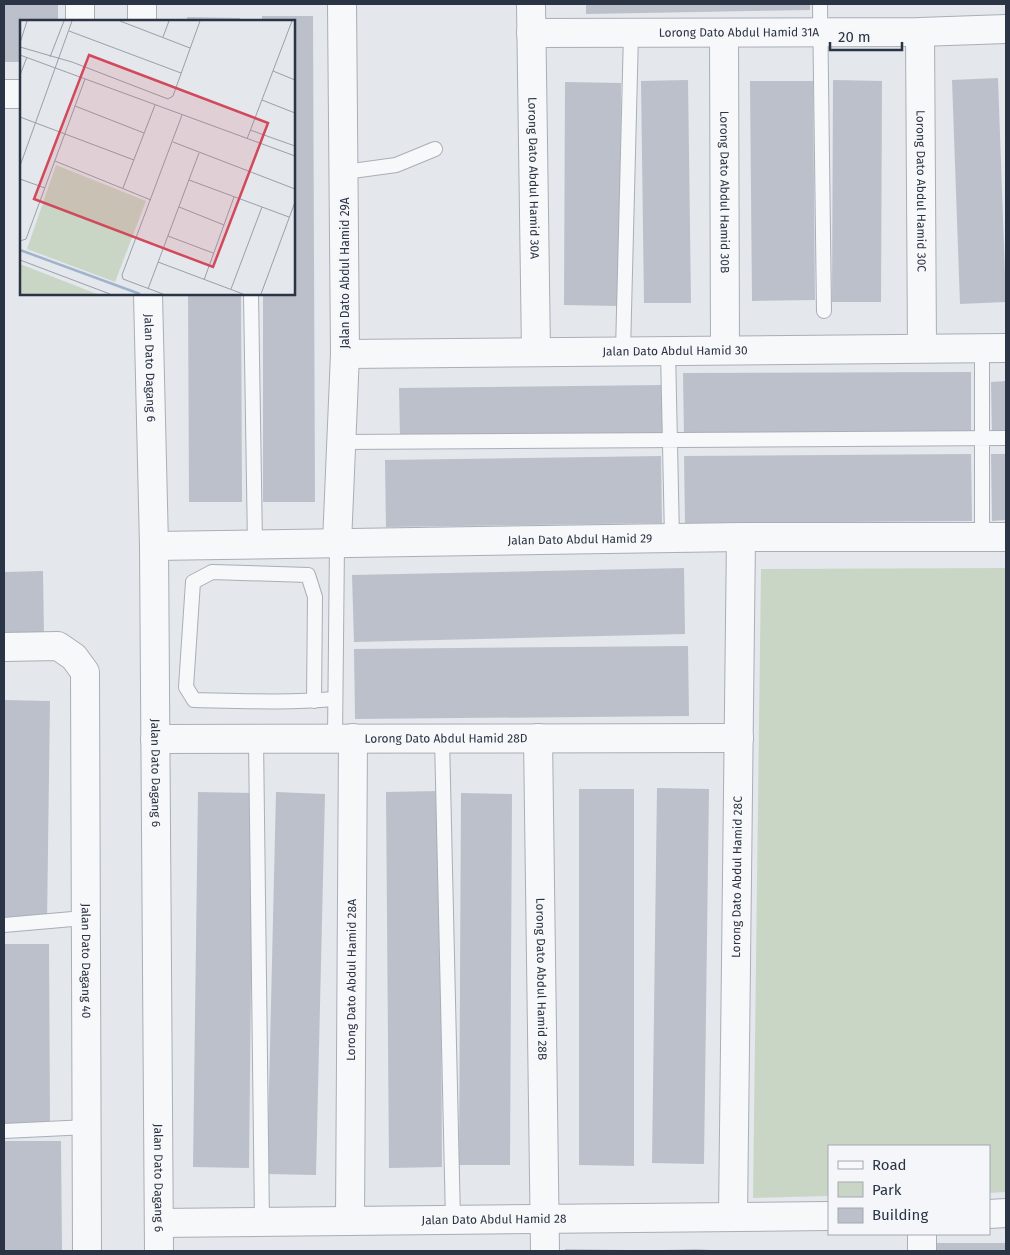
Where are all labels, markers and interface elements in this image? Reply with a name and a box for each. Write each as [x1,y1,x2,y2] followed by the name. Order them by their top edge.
[20,20,295,295] inset map
[830,20,902,52] scale bar
[659,25,819,40] street label: Lorong Dato Abdul Hamid 31A
[838,28,871,46] text: 20 m
[525,97,542,259] street label: Lorong Dato Abdul Hamid 30A
[913,110,929,272] street label: Lorong Dato Abdul Hamid 30C
[717,111,732,273] street label: Lorong Dato Abdul Hamid 30B
[338,197,352,349] street label: Jalan Dato Abdul Hamid 29A
[141,314,158,422] street label: Jalan Dato Dagang 6
[602,343,748,359] street label: Jalan Dato Abdul Hamid 30
[508,531,652,548] street label: Jalan Dato Abdul Hamid 29
[148,719,163,827] street label: Jalan Dato Dagang 6
[364,731,528,746] street label: Lorong Dato Abdul Hamid 28D
[729,796,745,958] street label: Lorong Dato Abdul Hamid 28C
[533,898,549,1060] street label: Lorong Dato Abdul Hamid 28B
[344,899,359,1061] street label: Lorong Dato Abdul Hamid 28A
[79,903,93,1019] street label: Jalan Dato Dagang 40
[151,1124,166,1232] street label: Jalan Dato Dagang 6
[828,1145,990,1235] legend
[872,1156,907,1174] text: Road
[872,1181,902,1199] text: Park
[872,1206,928,1224] text: Building
[421,1212,567,1227] street label: Jalan Dato Abdul Hamid 28

